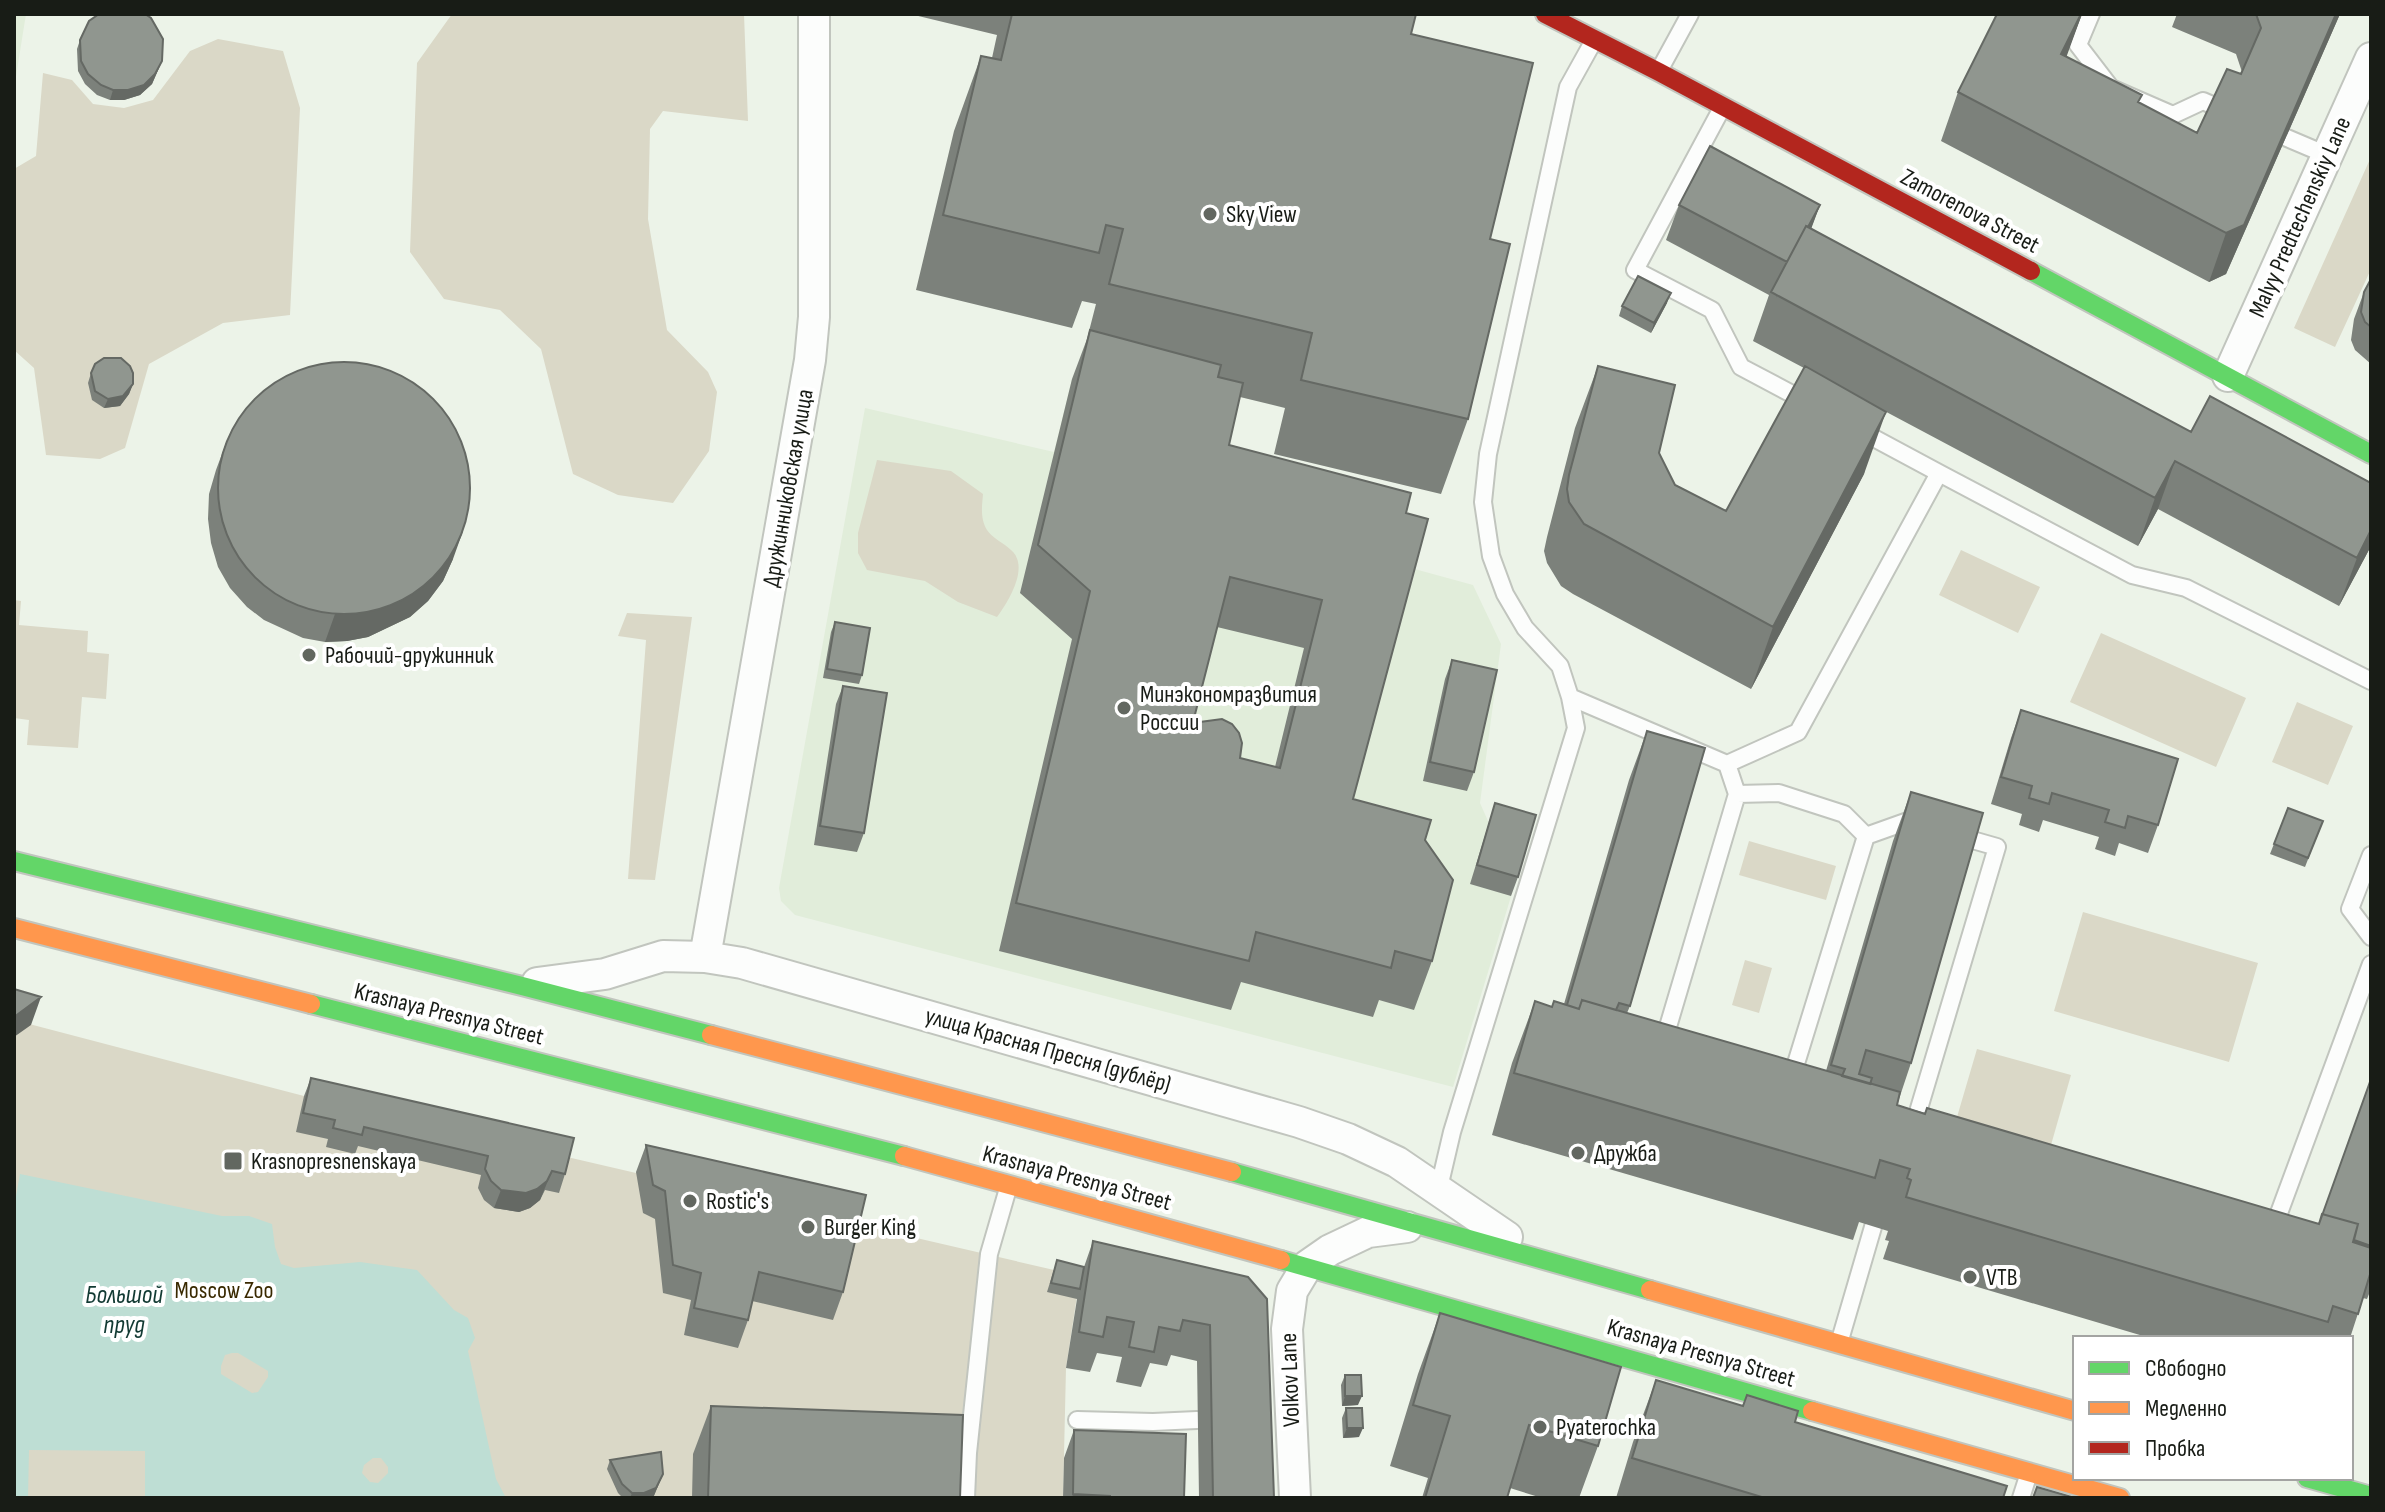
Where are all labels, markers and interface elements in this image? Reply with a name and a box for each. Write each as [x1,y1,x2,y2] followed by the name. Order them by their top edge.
[2243,112,2357,322] street label: Malyy Predtechenskiy Lane
[1896,162,2044,260] street label: Zamorenova Street
[1226,200,1297,229] place label: Sky View
[1201,205,1219,223] marker: Sky View
[756,387,820,589] street label: Дружинниковская улица
[325,641,495,670] place label: Рабочий-дружинник
[300,646,318,664] marker: Рабочий-дружинник
[1140,680,1317,737] place label: Минэкономразвития России
[1115,699,1133,717] marker: Минэкономразвития России
[351,976,547,1052] street label: Krasnaya Presnya Street
[922,1001,1174,1099] street label: улица Красная Пресня (дублёр)
[980,1139,1174,1217] street label: Krasnaya Presnya Street
[1594,1139,1657,1168] place label: Дружба
[1569,1144,1587,1162] marker: Дружба
[251,1147,416,1176] place label: Krasnopresnenskaya
[222,1150,244,1172] marker: Krasnopresnenskaya
[706,1187,769,1216] place label: Rostic's
[681,1192,699,1210] marker: Rostic's
[824,1213,916,1242] place label: Burger King
[799,1218,817,1236] marker: Burger King
[1986,1263,2017,1292] place label: VTB
[1961,1268,1979,1286] marker: VTB
[175,1276,273,1305] park label: Moscow Zoo
[85,1280,163,1341] water label: Большой пруд
[1604,1312,1798,1394] street label: Krasnaya Presnya Street
[1274,1332,1306,1428] street label: Volkov Lane
[2073,1336,2353,1480] legend
[2145,1354,2226,1383] text: Свободно
[2145,1394,2227,1423] text: Медленно
[1556,1413,1656,1442] place label: Pyaterochka
[1531,1418,1549,1436] marker: Pyaterochka
[2145,1434,2205,1463] text: Пробка

